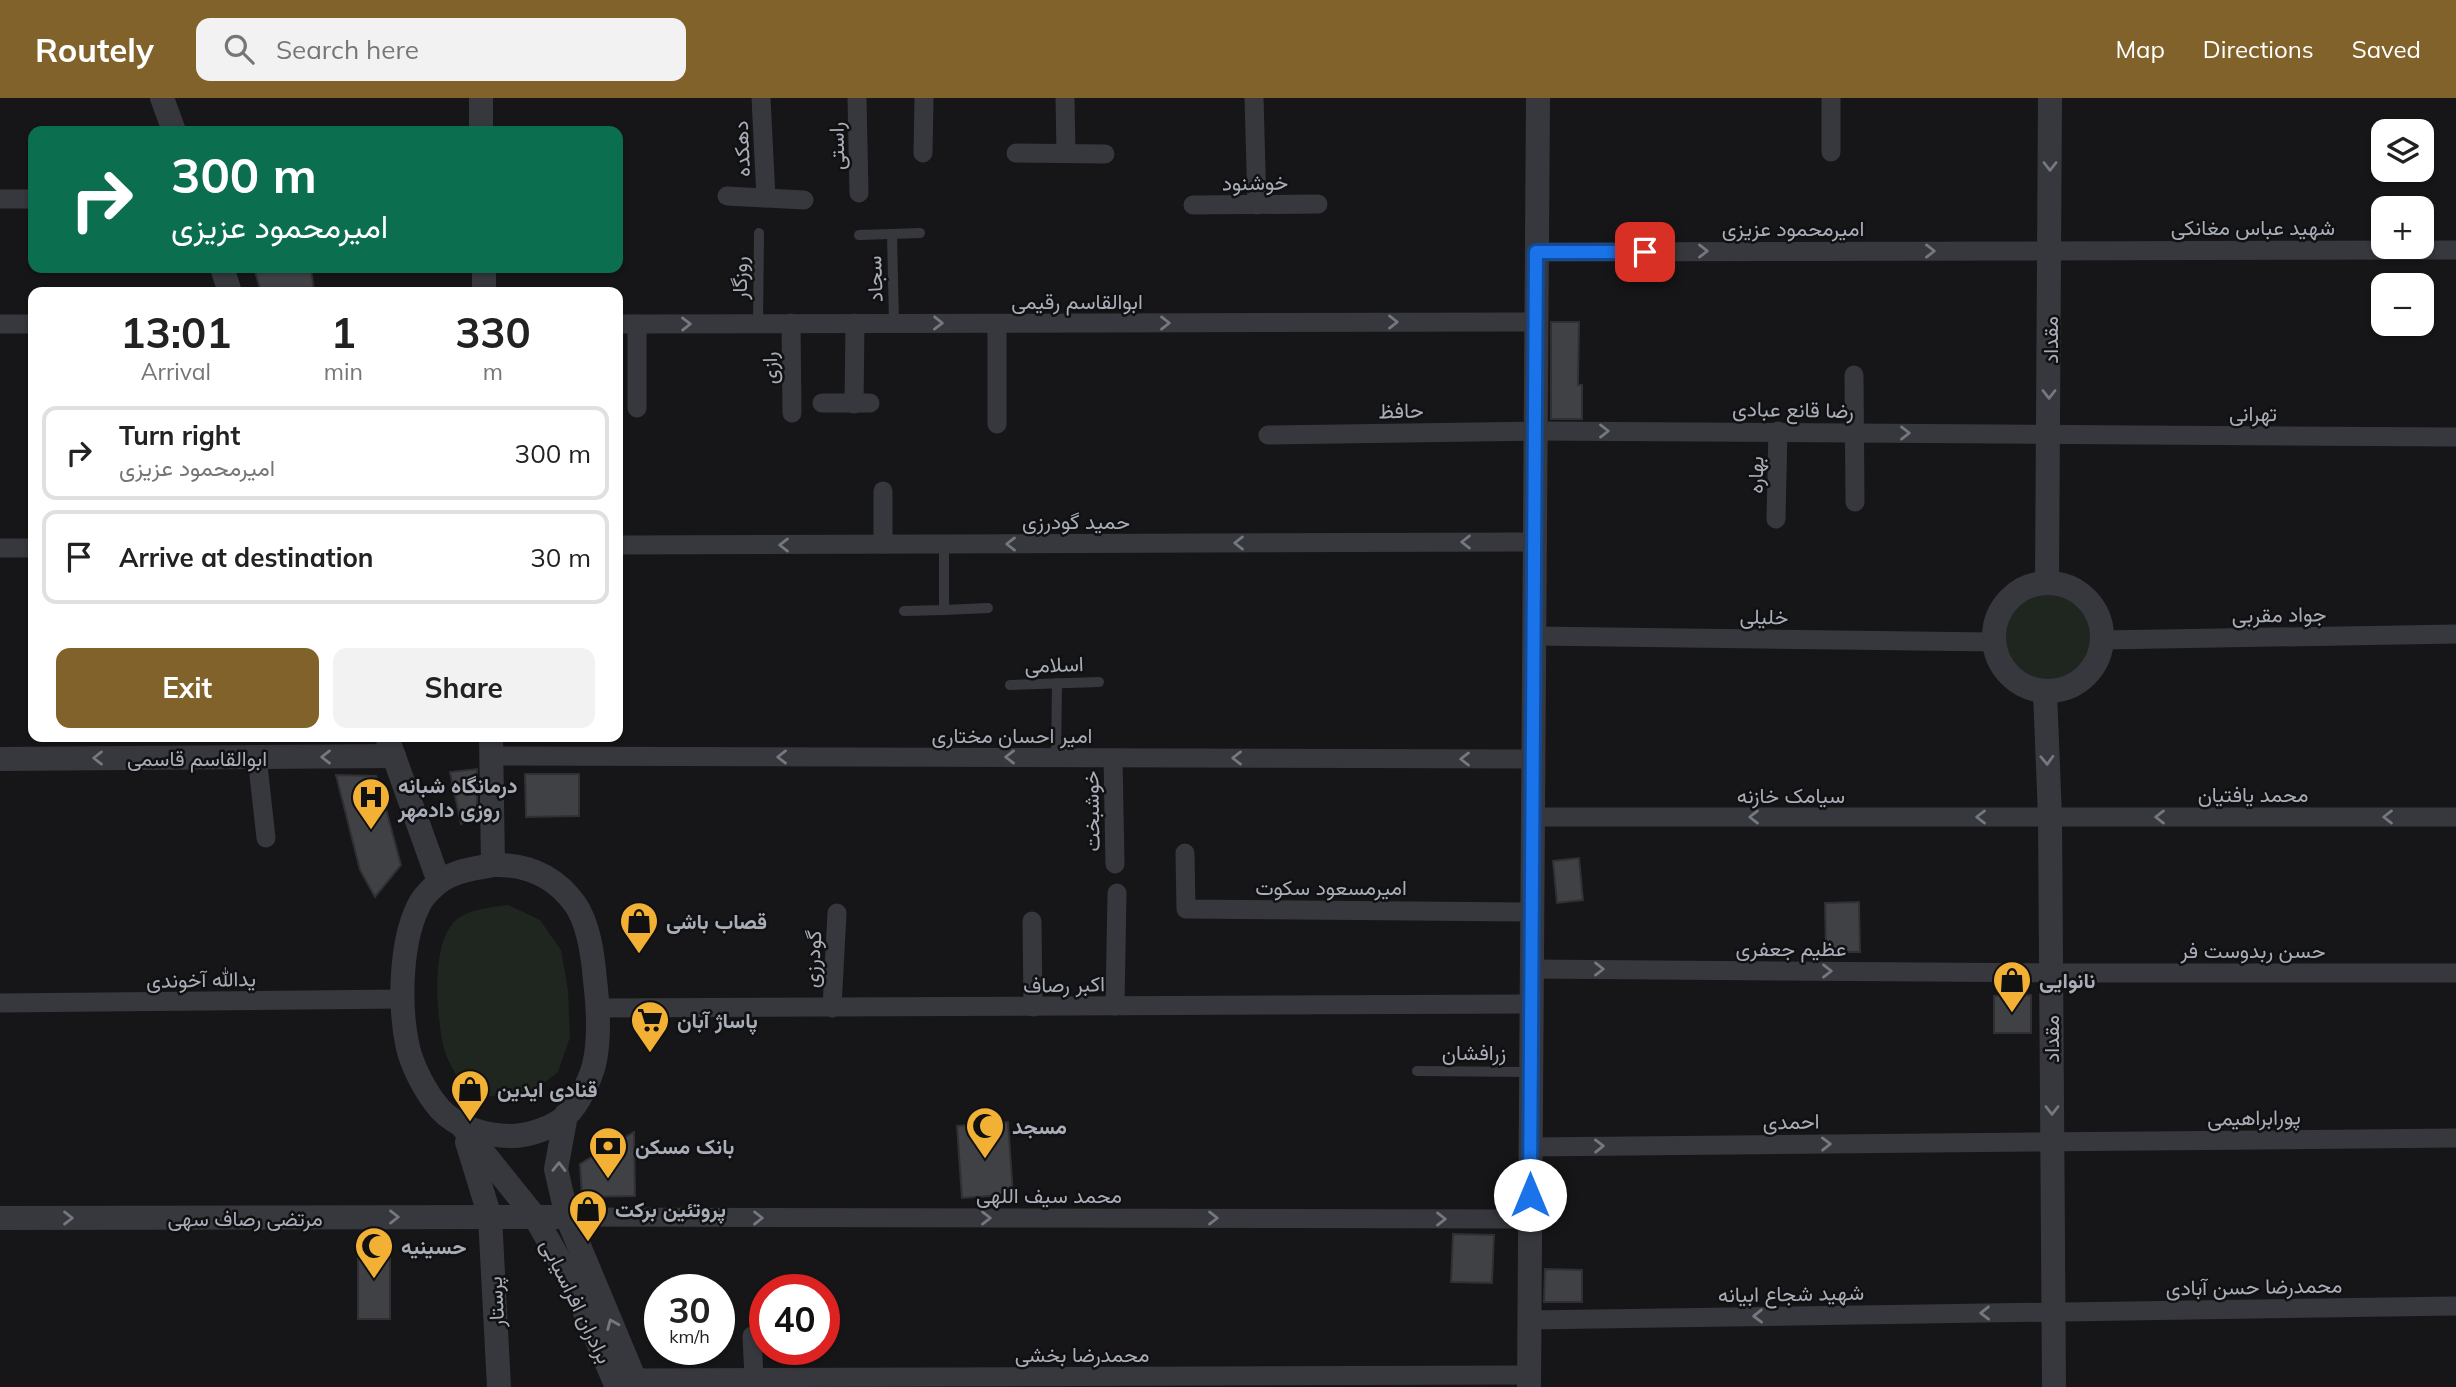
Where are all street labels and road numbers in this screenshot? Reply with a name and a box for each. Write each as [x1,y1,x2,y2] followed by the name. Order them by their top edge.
[727,120,755,178] street label: دهکده
[823,122,850,170] street label: راستی
[1222,168,1288,197] street label: خوشنود
[2171,214,2335,241] street label: شهید عباس مغانکی
[1722,215,1864,242] street label: امیرمحمود عزیزی
[860,255,888,303] street label: سجاد
[726,256,753,301] street label: روزگار
[1011,288,1143,316] street label: ابوالقاسم رقیمی
[2037,316,2063,364] street label: مقداد
[756,351,783,385] street label: رازی
[1732,395,1854,425] street label: رضا قانع عبادی
[1378,397,1424,423] street label: حافظ
[2229,400,2277,427] street label: تهرانی
[1742,456,1769,494] street label: بهاره
[1022,508,1130,535] street label: حمید گودرزی
[2231,600,2327,629] street label: جواد مقربی
[1739,603,1789,629] street label: خلیلی
[1024,650,1084,678] street label: اسلامی
[932,722,1092,749] street label: امیر احسان مختاری
[127,745,267,773] street label: ابوالقاسم قاسمی
[1077,770,1106,852] street label: خوشبخت
[2198,781,2308,807] street label: محمد یافتیان
[1737,782,1845,809] street label: سیامک خازنه
[1255,874,1407,901] street label: امیرمسعود سکوت
[798,930,827,988] street label: گودرزی
[1736,935,1847,963] street label: عظیم جعفری
[2179,937,2326,964] street label: حسن ربدوست فر
[146,965,256,994] street label: یدالله آخوندی
[1023,970,1105,999] street label: اکبر رصاف
[2038,1015,2064,1063] street label: مقداد
[1442,1039,1506,1066] street label: زرافشان
[2207,1103,2301,1133] street label: پورابراهیمی
[1762,1108,1820,1134] street label: احمدی
[976,1182,1122,1209] street label: محمد سیف اللهی
[167,1205,323,1232] street label: مرتضی رصاف سهی
[535,1234,618,1368] street label: برادران افراسیابی
[2165,1271,2343,1302] street label: محمدرضا حسن آبادی
[481,1276,511,1329] street label: پرستار
[1718,1279,1864,1309] street label: شهید شجاع ابیانه
[1015,1341,1149,1368] street label: محمدرضا بخشی

